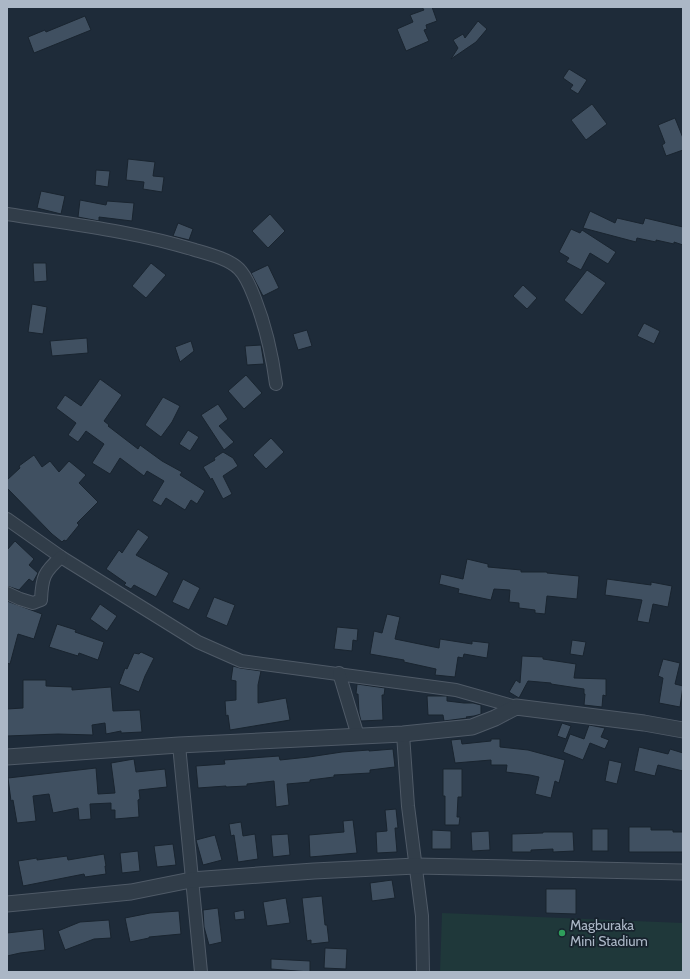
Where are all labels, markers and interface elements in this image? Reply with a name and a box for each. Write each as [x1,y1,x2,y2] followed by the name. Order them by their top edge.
[570,916,648,950] place label: Magburaka Mini Stadium
[557,928,567,938] marker: Magburaka Mini Stadium

